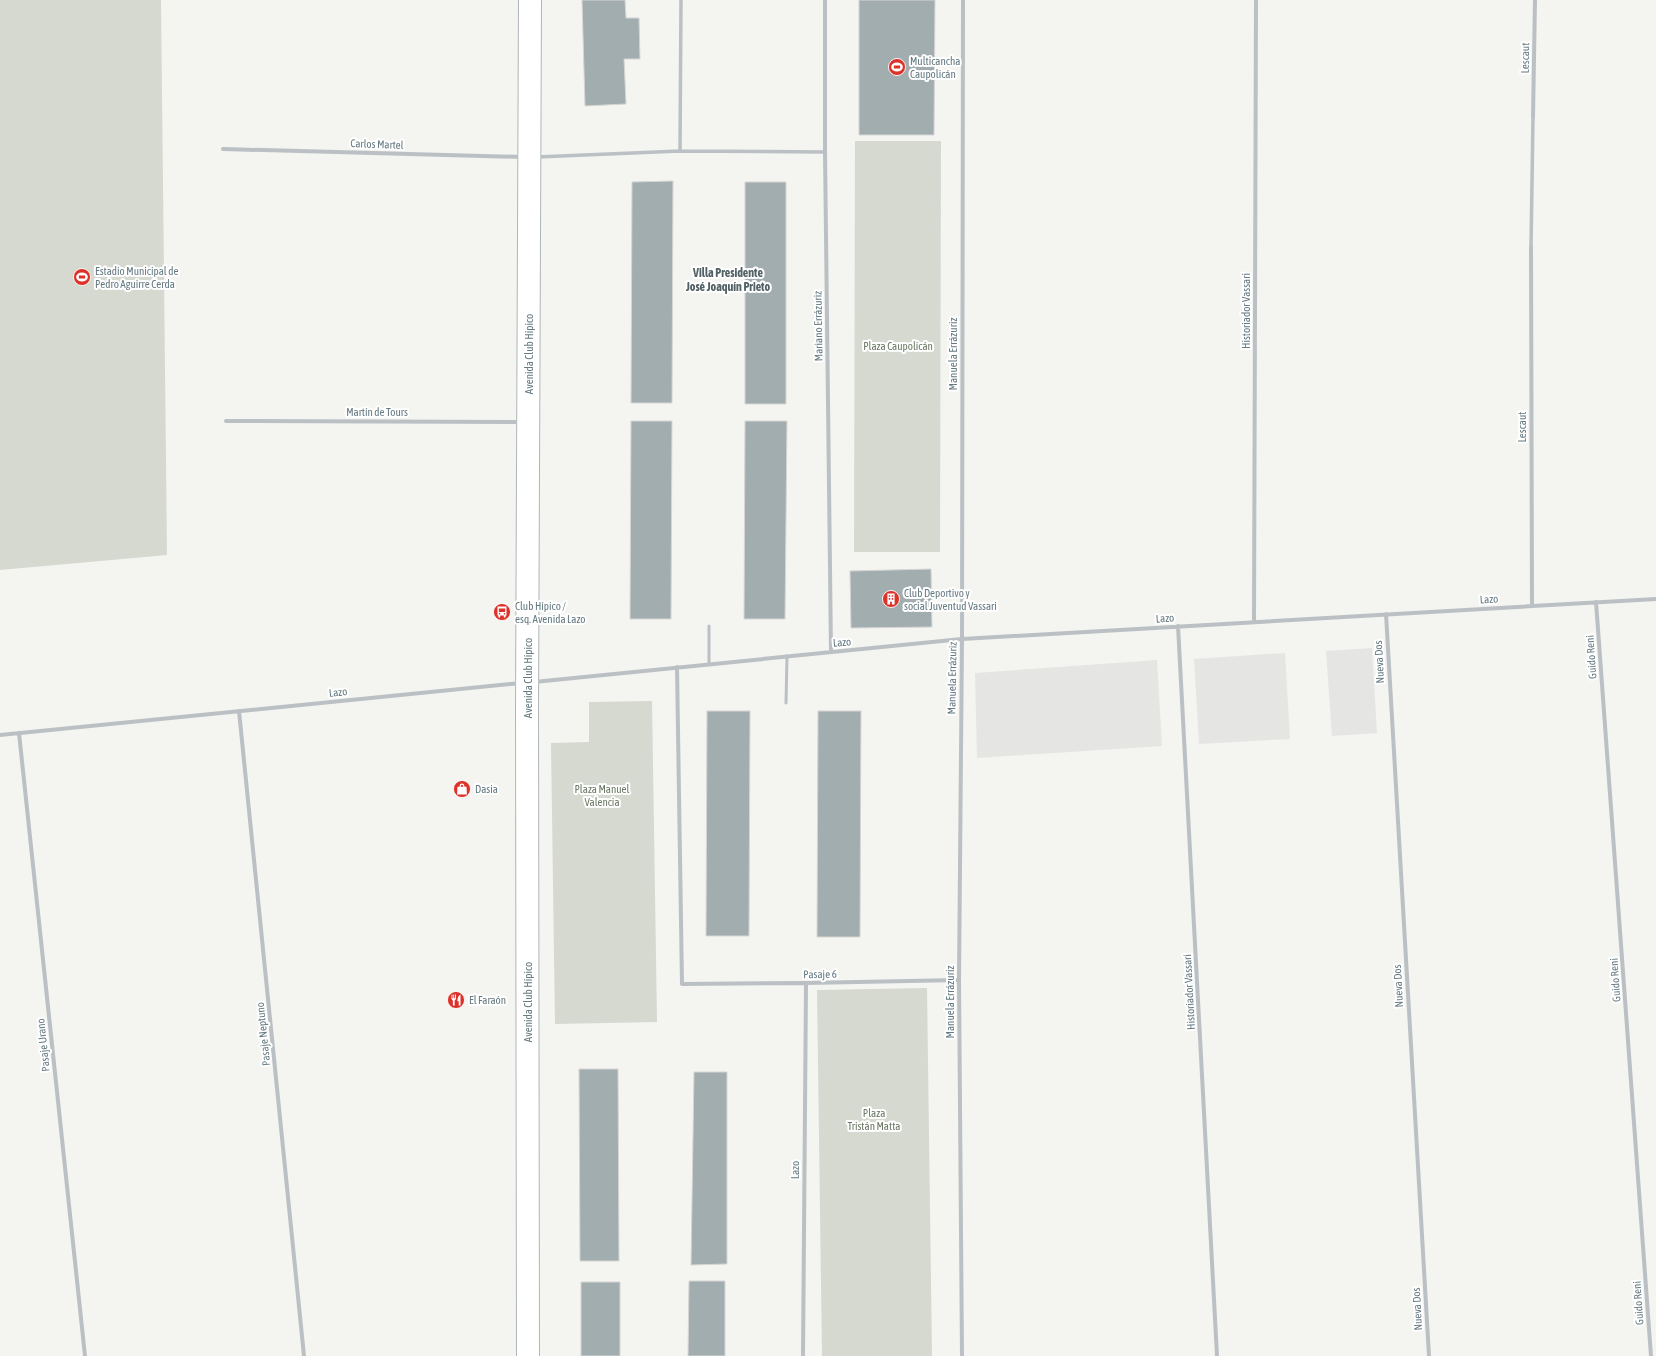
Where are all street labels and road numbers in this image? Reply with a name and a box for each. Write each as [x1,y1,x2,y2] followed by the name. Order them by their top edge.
[1519,42,1531,74] street label: Lescaut
[350,137,404,151] street label: Carlos Martel
[1240,273,1252,349] street label: Historiador Vassari
[811,291,825,361] street label: Mariano Errázuriz
[523,314,535,394] street label: Avenida Club Hípico
[947,318,959,390] street label: Manuela Errázuriz
[346,406,408,418] street label: Martín de Tours
[1516,412,1528,442] street label: Lescaut
[1479,593,1499,605] street label: Lazo
[1155,611,1175,625] street label: Lazo
[832,635,852,649] street label: Lazo
[1583,635,1599,679] street label: Guido Reni
[522,638,534,718] street label: Avenida Club Hípico
[1372,640,1386,684] street label: Nueva Dos
[945,641,959,714] street label: Manuela Errázuriz
[328,685,348,699] street label: Lazo
[1181,954,1197,1030] street label: Historiador Vassari
[1607,958,1623,1002] street label: Guido Reni
[522,962,534,1042] street label: Avenida Club Hípico
[1391,964,1405,1008] street label: Nueva Dos
[944,966,956,1038] street label: Manuela Errázuriz
[803,968,837,980] street label: Pasaje 6
[254,1002,272,1066] street label: Pasaje Neptuno
[34,1018,52,1072] street label: Pasaje Urano
[789,1161,801,1179] street label: Lazo
[1630,1281,1646,1325] street label: Guido Reni
[1410,1287,1424,1331] street label: Nueva Dos

